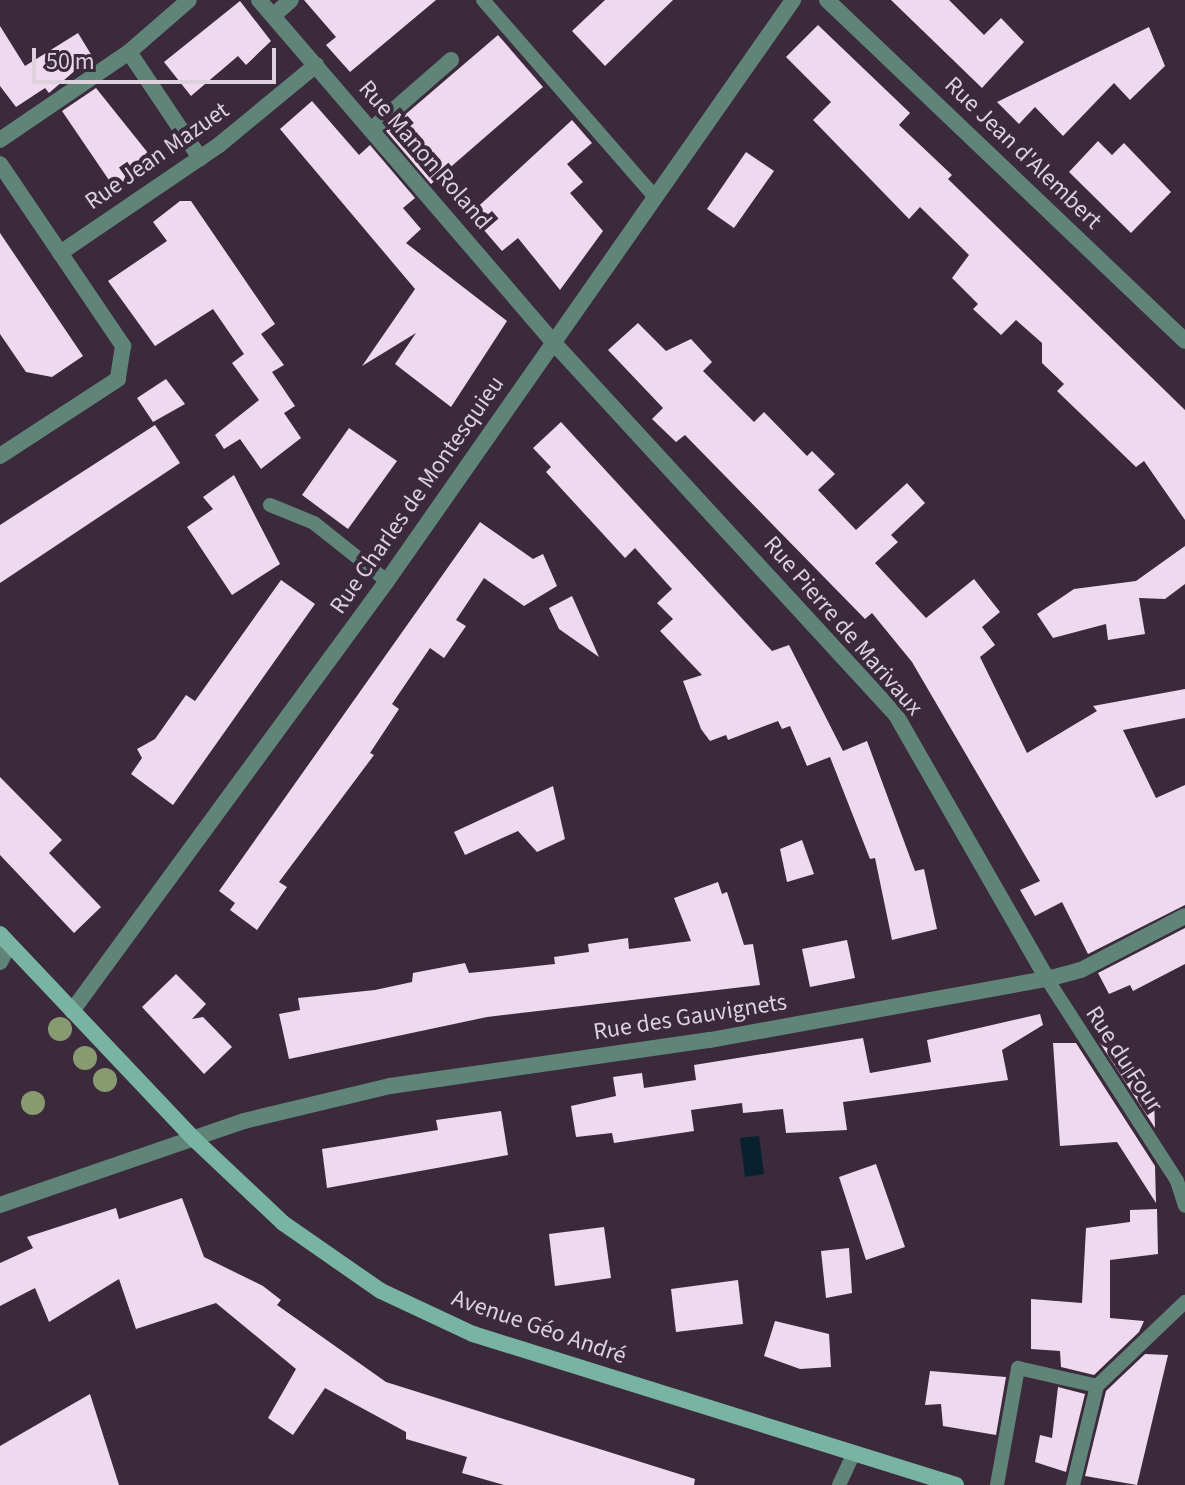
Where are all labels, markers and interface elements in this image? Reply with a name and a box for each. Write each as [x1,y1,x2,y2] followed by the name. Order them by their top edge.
[36,32,280,82] scale bar
[46,44,95,79] text: 50 m
[939,71,1107,235] street label: Rue Jean d'Alembert
[352,75,498,235] street label: Rue Manon Roland
[80,96,234,216] street label: Rue Jean Mazuet
[324,370,510,620] street label: Rue Charles de Montesquieu
[757,530,929,722] street label: Rue Pierre de Marivaux
[591,987,789,1047] street label: Rue des Gauvignets
[1079,1001,1169,1117] street label: Rue du Four
[448,1284,630,1370] street label: Avenue Géo André

